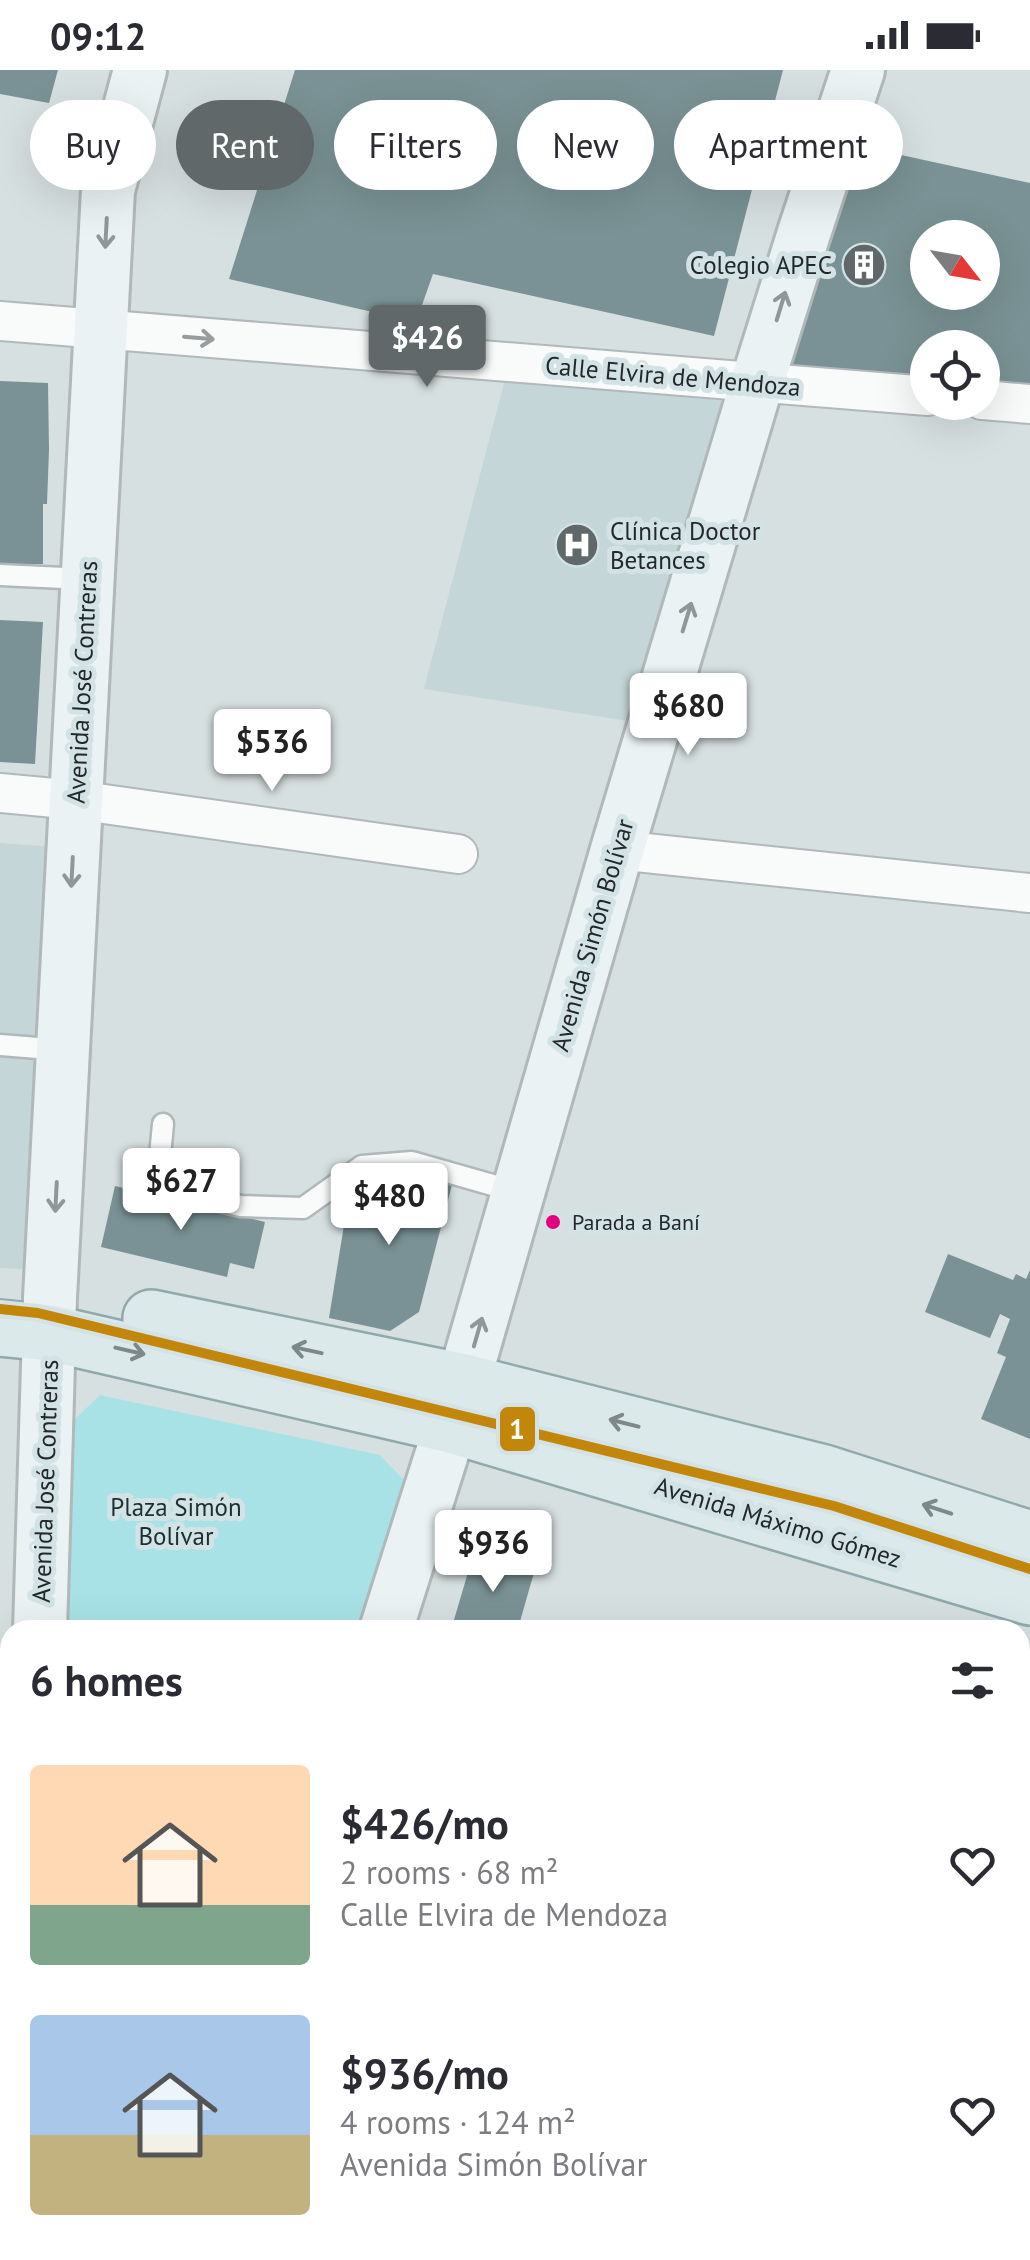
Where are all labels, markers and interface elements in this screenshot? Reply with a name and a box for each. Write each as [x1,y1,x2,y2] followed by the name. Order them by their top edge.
[50,11,146,60] text: 09:12
[30,100,156,190] chip: Buy
[176,100,314,190] chip: Rent
[334,100,497,190] chip: Filters
[517,100,654,190] chip: New
[674,100,903,190] chip: Apartment
[97,217,116,249] one-way arrow
[910,220,1000,310] north arrow
[910,220,1000,420] map controls
[841,242,887,288] building icon: Colegio APEC
[690,249,832,281] place label: Colegio APEC
[773,290,791,322] one-way arrow
[368,305,486,390] pin: $426
[391,316,463,358] text: $426
[183,329,215,348] one-way arrow
[910,330,1000,420] button: locate
[544,349,802,403] street label: Calle Elvira de Mendoza
[610,515,761,576] place label: Clínica Doctor Betances
[554,522,600,568] hospital icon: Clínica Doctor Betances
[60,560,104,804] street label: Avenida José Contreras
[679,601,697,633] one-way arrow
[629,673,747,758] pin: $680
[652,684,724,726] text: $680
[213,709,331,794] pin: $536
[236,720,308,762] text: $536
[544,815,641,1055] street label: Avenida Simón Bolívar
[62,856,81,888] one-way arrow
[122,1148,240,1233] pin: $627
[145,1159,217,1201] text: $627
[330,1163,448,1248] pin: $480
[353,1174,425,1216] text: $480
[46,1180,65,1212] one-way arrow
[572,1208,700,1236] place label: Parada a Baní
[543,1212,563,1232] marker: Parada a Baní
[469,1316,488,1348] one-way arrow
[292,1340,324,1359] one-way arrow
[113,1343,145,1361] one-way arrow
[25,1359,65,1603] street label: Avenida José Contreras
[498,1405,537,1453] line badge: 1
[509,1410,525,1447] text: 1
[609,1412,640,1431] one-way arrow
[651,1469,905,1575] street label: Avenida Máximo Gómez
[110,1491,242,1552] park label: Plaza Simón Bolívar
[922,1499,953,1517] one-way arrow
[434,1510,552,1595] pin: $936
[457,1521,529,1563] text: $936
[30,1653,183,1708] text: 6 homes
[945,1653,1000,1708] icon: filters
[340,1796,509,1851] text: $426/mo
[110,1805,230,1925] icon: home
[945,1838,1000,1893] icon: heart
[340,1851,558,1893] text: 2 rooms · 68 m²
[340,1893,668,1935] text: Calle Elvira de Mendoza
[340,2046,509,2101] text: $936/mo
[110,2055,230,2175] icon: home
[945,2088,1000,2143] icon: heart
[340,2101,576,2143] text: 4 rooms · 124 m²
[340,2143,647,2185] text: Avenida Simón Bolívar

